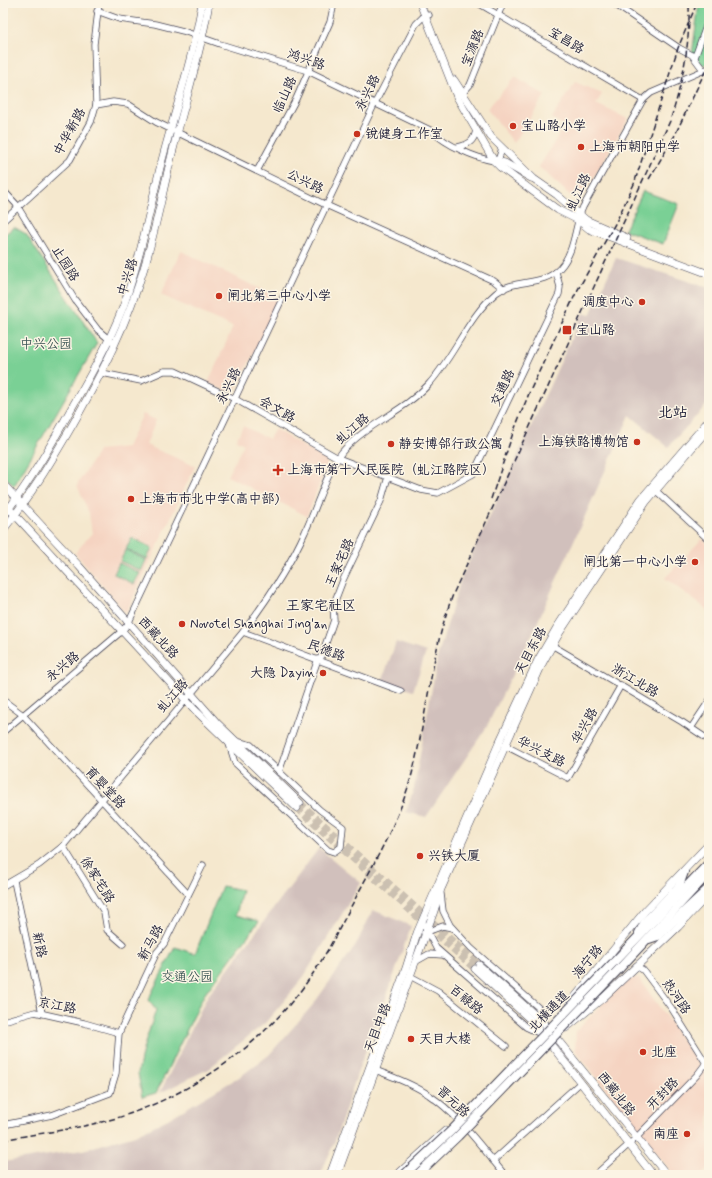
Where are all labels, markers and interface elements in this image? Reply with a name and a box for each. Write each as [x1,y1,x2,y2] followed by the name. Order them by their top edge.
[545,24,587,58] street label: 宝昌路
[458,27,488,69] street label: 宝源路
[285,46,327,74] street label: 鸿兴路
[352,72,384,114] street label: 永兴路
[269,74,301,116] street label: 临山路
[50,105,90,159] street label: 中华新路
[521,118,586,135] place label: 宝山路小学
[508,121,518,131] marker: 宝山路小学
[365,126,443,143] place label: 锐健身工作室
[352,129,362,139] marker: 锐健身工作室
[589,139,680,156] place label: 上海市朝阳中学
[576,142,586,152] marker: 上海市朝阳中学
[284,166,326,198] street label: 公兴路
[563,171,595,213] street label: 虬江路
[47,243,83,285] street label: 止园路
[114,256,142,298] street label: 中兴路
[227,288,331,305] place label: 闸北第三中心小学
[214,291,224,301] marker: 闸北第三中心小学
[582,294,634,311] place label: 调度中心
[637,297,647,307] marker: 调度中心
[576,322,615,339] place label: 宝山路
[561,324,573,336] marker: 宝山路
[20,336,72,353] park label: 中兴公园
[213,365,245,407] street label: 永兴路
[487,367,519,409] street label: 交通路
[256,393,298,427] street label: 会文路
[658,403,688,423] district label: 北站
[333,410,373,448] street label: 虬江路
[538,434,629,451] place label: 上海铁路博物馆
[399,436,503,453] place label: 静安博邻行政公寓
[632,437,642,447] marker: 上海铁路博物馆
[386,439,396,449] marker: 静安博邻行政公寓
[287,462,495,479] place label: 上海市第十人民医院（虬江路院区）
[272,464,284,476] marker: 上海市第十人民医院（虬江路院区）
[139,491,280,508] place label: 上海市市北中学(高中部)
[126,494,136,504] marker: 上海市市北中学(高中部)
[322,536,358,590] street label: 王家宅路
[583,554,687,571] place label: 闸北第一中心小学
[690,557,700,567] marker: 闸北第一中心小学
[286,597,356,615] district label: 王家宅社区
[134,613,182,663] street label: 西藏北路
[190,616,327,634] place label: Novotel Shanghai Jing'an
[177,619,187,629] marker: Novotel Shanghai Jing'an
[511,624,551,678] street label: 天目东路
[305,636,347,666] street label: 民德路
[43,648,83,686] street label: 永兴路
[608,660,662,702] street label: 浙江北路
[250,665,315,682] place label: 大隐 Dayin
[318,668,328,678] marker: 大隐 Dayin
[154,676,192,716] street label: 虬江路
[568,705,602,747] street label: 华兴路
[514,733,568,771] street label: 华兴支路
[81,763,129,813] street label: 育婴堂路
[428,848,480,865] place label: 兴铁大厦
[415,851,425,861] marker: 兴铁大厦
[76,853,118,907] street label: 徐家宅路
[134,922,168,964] street label: 新马路
[28,931,50,959] street label: 新路
[569,942,607,982] street label: 海宁路
[161,969,213,986] park label: 交通公园
[658,976,694,1018] street label: 热河路
[445,981,487,1019] street label: 百禄路
[525,987,573,1037] street label: 北横通道
[36,994,78,1018] street label: 京江路
[361,1001,395,1055] street label: 天目中路
[419,1031,471,1048] place label: 天目大楼
[406,1034,416,1044] marker: 天目大楼
[651,1044,677,1061] place label: 北座
[638,1047,648,1057] marker: 北座
[593,1068,639,1120] street label: 西藏北路
[643,1074,683,1114] street label: 开封路
[433,1082,473,1122] street label: 晋元路
[653,1126,679,1143] place label: 南座
[682,1129,692,1139] marker: 南座

